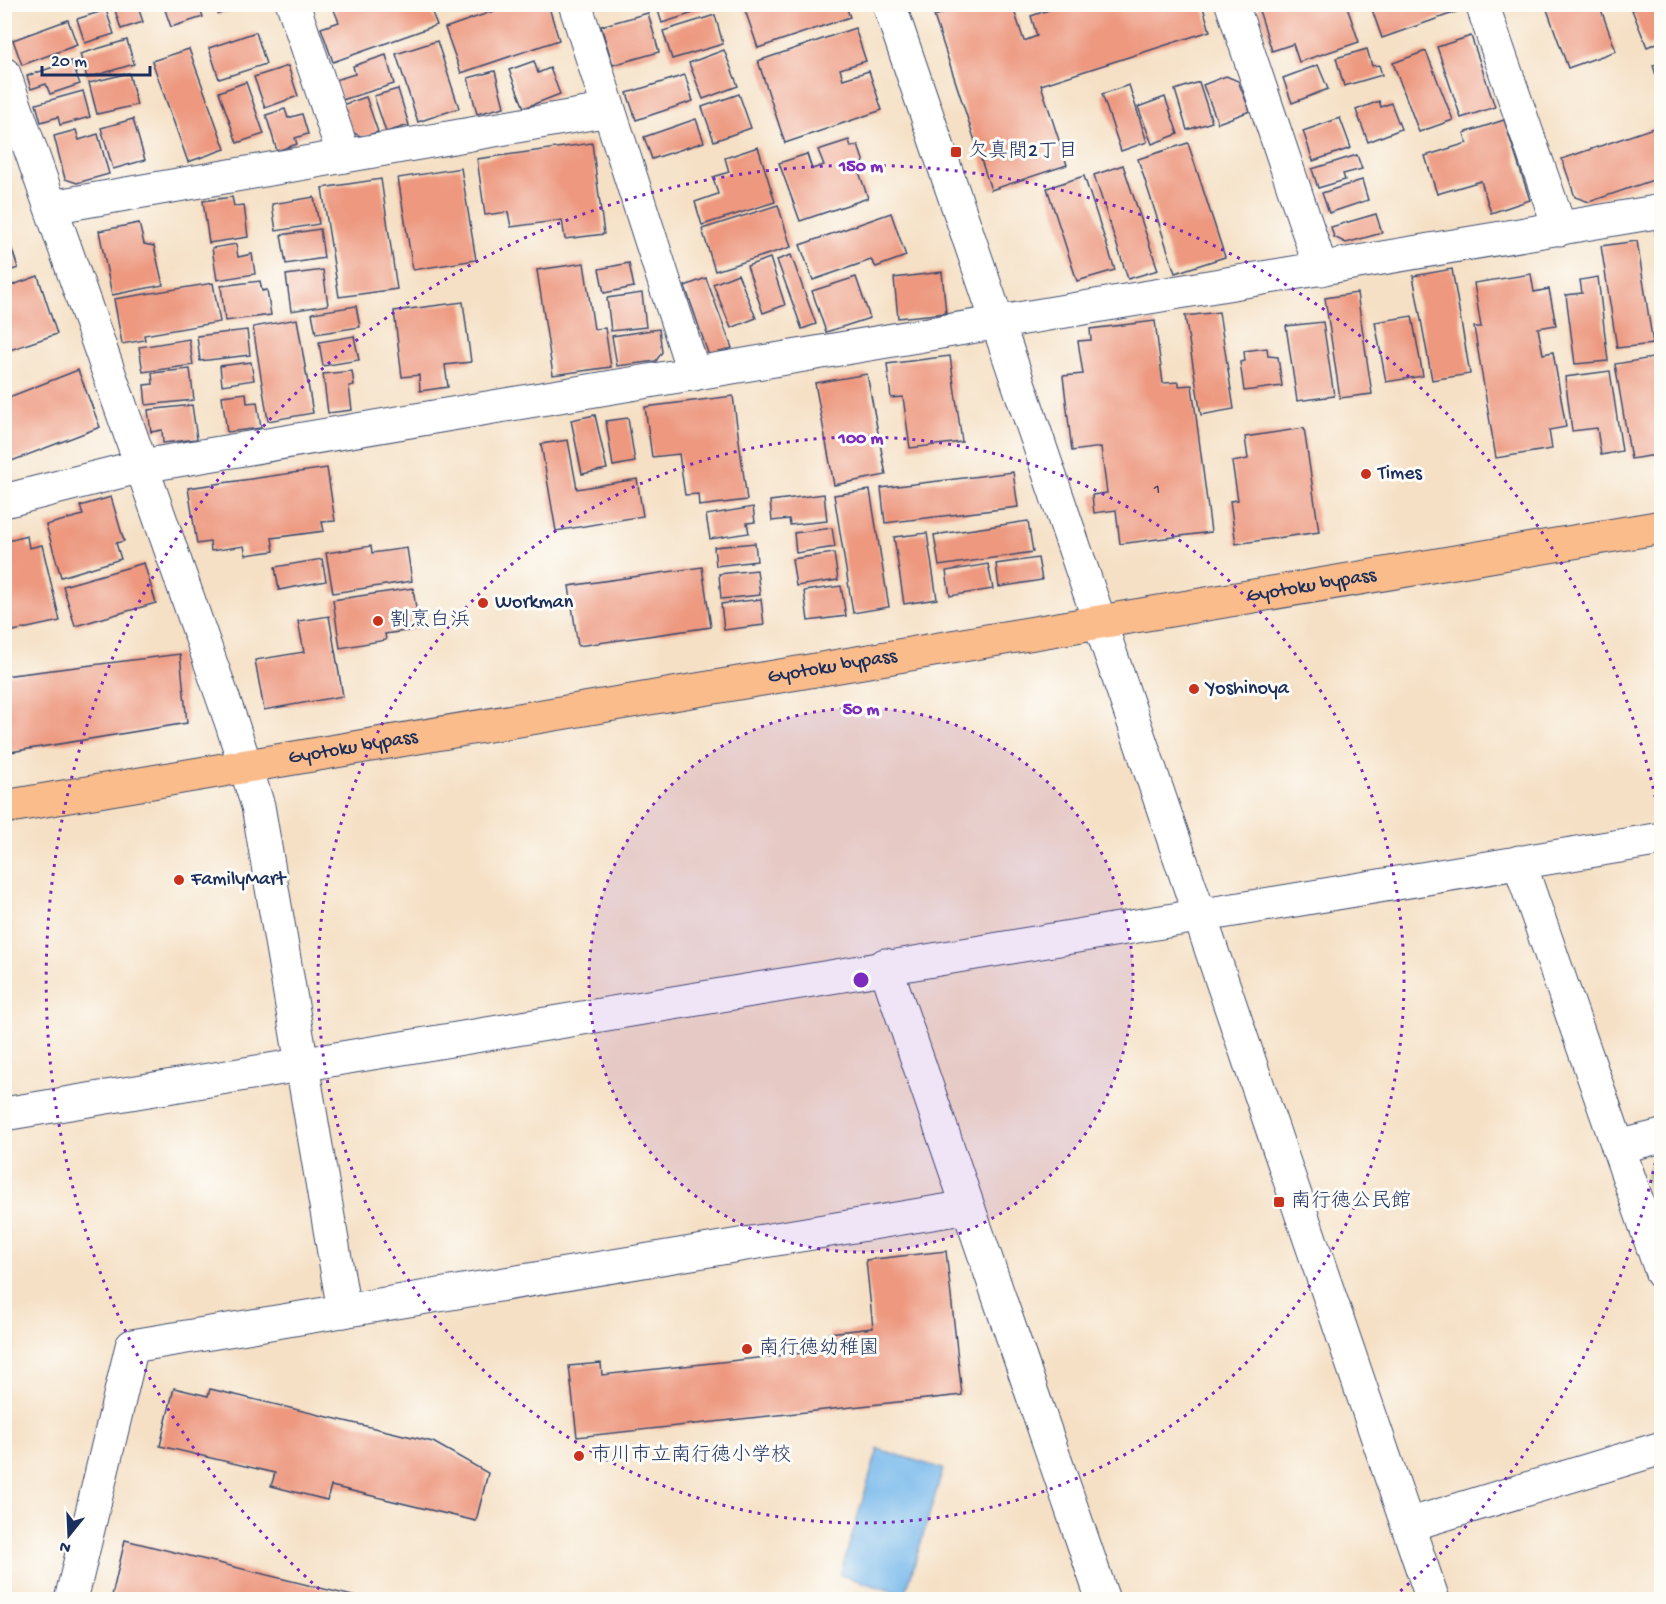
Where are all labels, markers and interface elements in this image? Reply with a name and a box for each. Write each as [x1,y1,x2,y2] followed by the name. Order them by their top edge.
[42,39,150,77] scale bar
[51,52,87,73] text: 20 m
[968,139,1078,164] place label: 欠真間2丁目
[949,145,963,159] marker: 欠真間2丁目
[838,157,883,178] text: 150 m
[838,429,884,450] text: 100 m
[1377,463,1423,486] place label: Times
[1359,467,1373,481] marker: Times
[1153,481,1160,500] house number: 1
[1245,564,1378,608] street label: Gyotoku bypass
[495,592,574,615] place label: Workman
[476,596,490,610] marker: Workman
[390,608,470,633] place label: 割烹白浜
[371,614,385,628] marker: 割烹白浜
[766,645,899,689] street label: Gyotoku bypass
[1204,678,1290,701] place label: Yoshinoya
[1187,682,1201,696] marker: Yoshinoya
[843,700,880,721] text: 50 m
[287,726,420,770] street label: Gyotoku bypass
[190,869,287,892] place label: FamilyMart
[172,873,186,887] marker: FamilyMart
[851,970,871,990] centre of rings
[1291,1189,1411,1214] place label: 南行徳公民館
[1272,1195,1286,1209] marker: 南行徳公民館
[759,1336,879,1361] place label: 南行徳幼稚園
[740,1342,754,1356] marker: 南行徳幼稚園
[591,1443,791,1468] place label: 市川市立南行徳小学校
[572,1449,586,1463] marker: 市川市立南行徳小学校
[39,1505,99,1565] north arrow
[57,1535,73,1557] text: N

